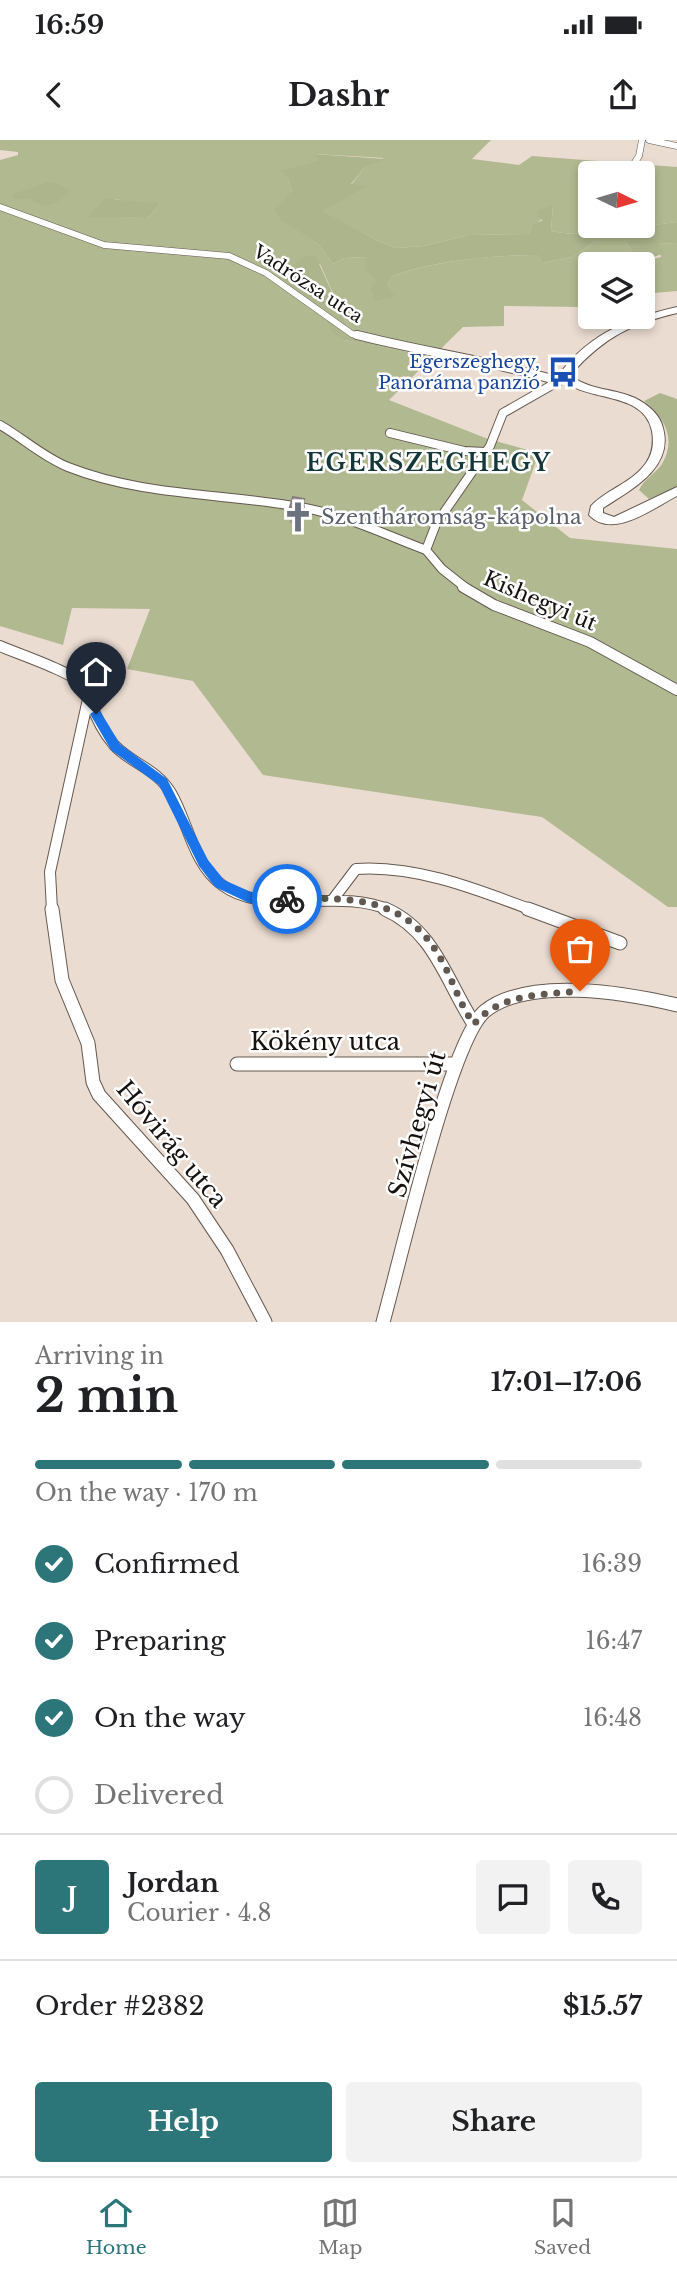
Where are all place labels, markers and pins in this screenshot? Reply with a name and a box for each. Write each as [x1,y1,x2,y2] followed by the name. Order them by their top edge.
[378,351,540,394] place label: Egerszeghegy, Panoráma panzió
[546,355,580,389] bus stop icon: Egerszeghegy, Panoráma panzió
[281,500,315,534] church icon: Szentháromság-kápolna
[321,504,582,530] place label: Szentháromság-kápolna
[66,642,126,714] pin
[550,919,610,991] pin

